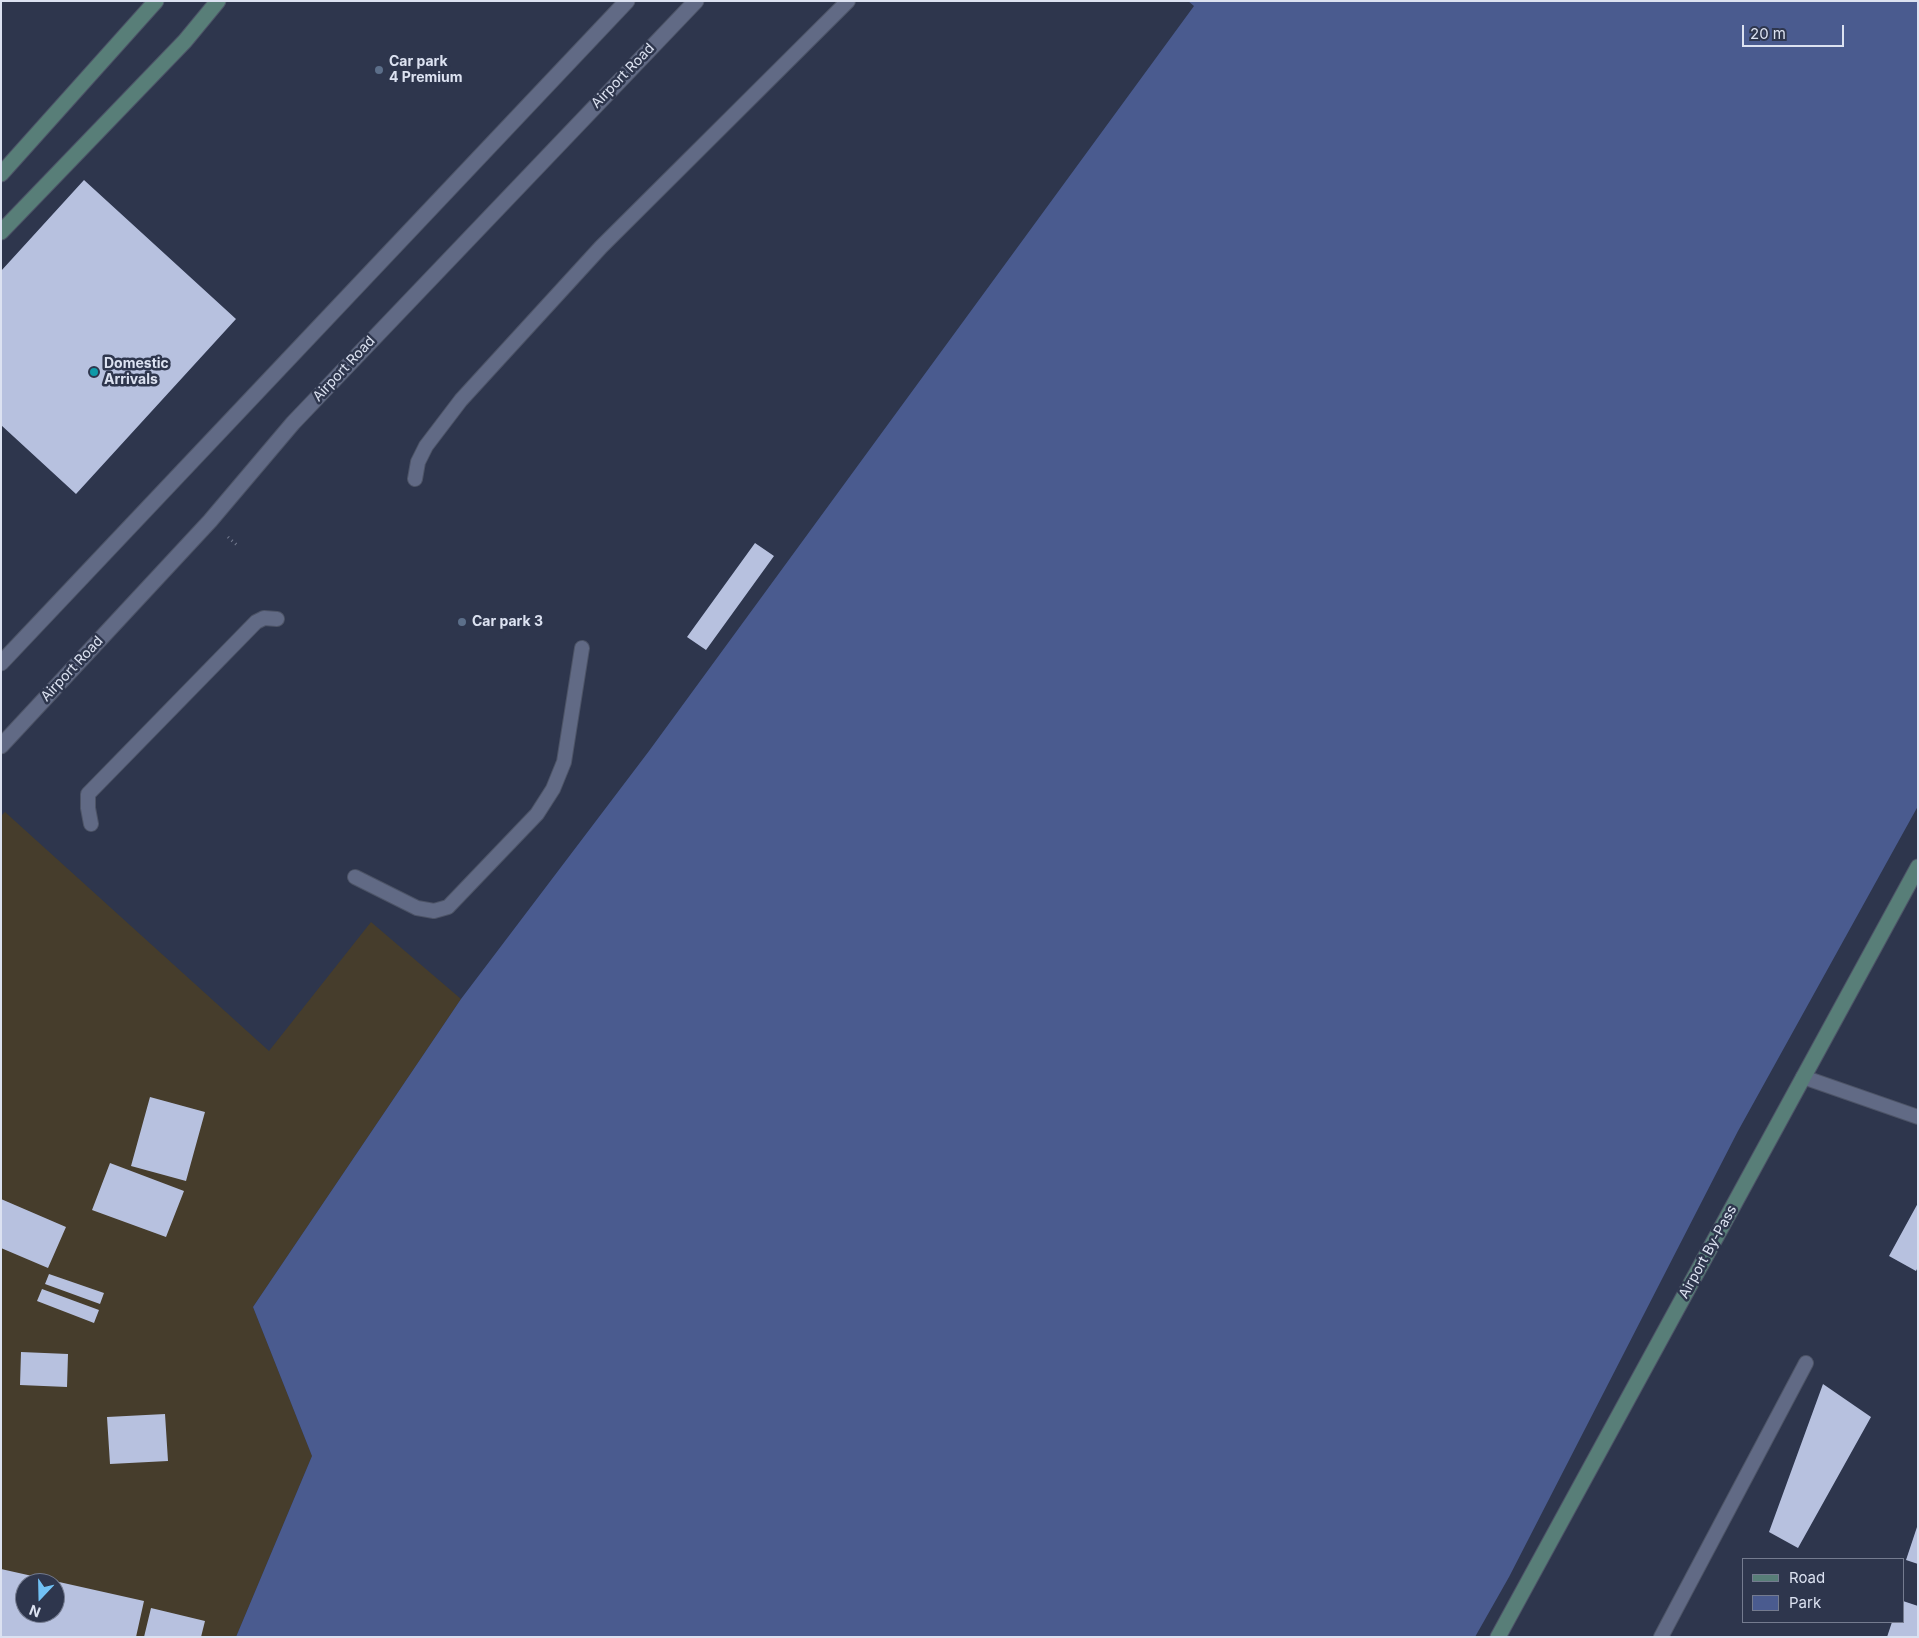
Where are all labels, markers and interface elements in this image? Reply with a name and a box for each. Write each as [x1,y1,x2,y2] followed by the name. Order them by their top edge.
[1744,15,1846,47] scale bar
[1750,24,1786,43] text: 20 m
[588,40,658,112] street label: Airport Road
[389,54,463,86] place label: Car park 4 Premium
[373,64,385,76] marker: Car park 4 Premium
[309,333,379,405] street label: Airport Road
[104,356,169,388] place label: Domestic Arrivals
[88,366,100,378] marker: Domestic Arrivals
[472,614,543,630] place label: Car park 3
[456,616,468,628] marker: Car park 3
[37,633,107,705] street label: Airport Road
[1675,1202,1741,1302] street label: Airport By-Pass
[1742,1558,1904,1623] legend
[1789,1568,1825,1587] text: Road
[15,1573,65,1623] north arrow
[1789,1593,1821,1612] text: Park
[27,1602,43,1621] text: N

